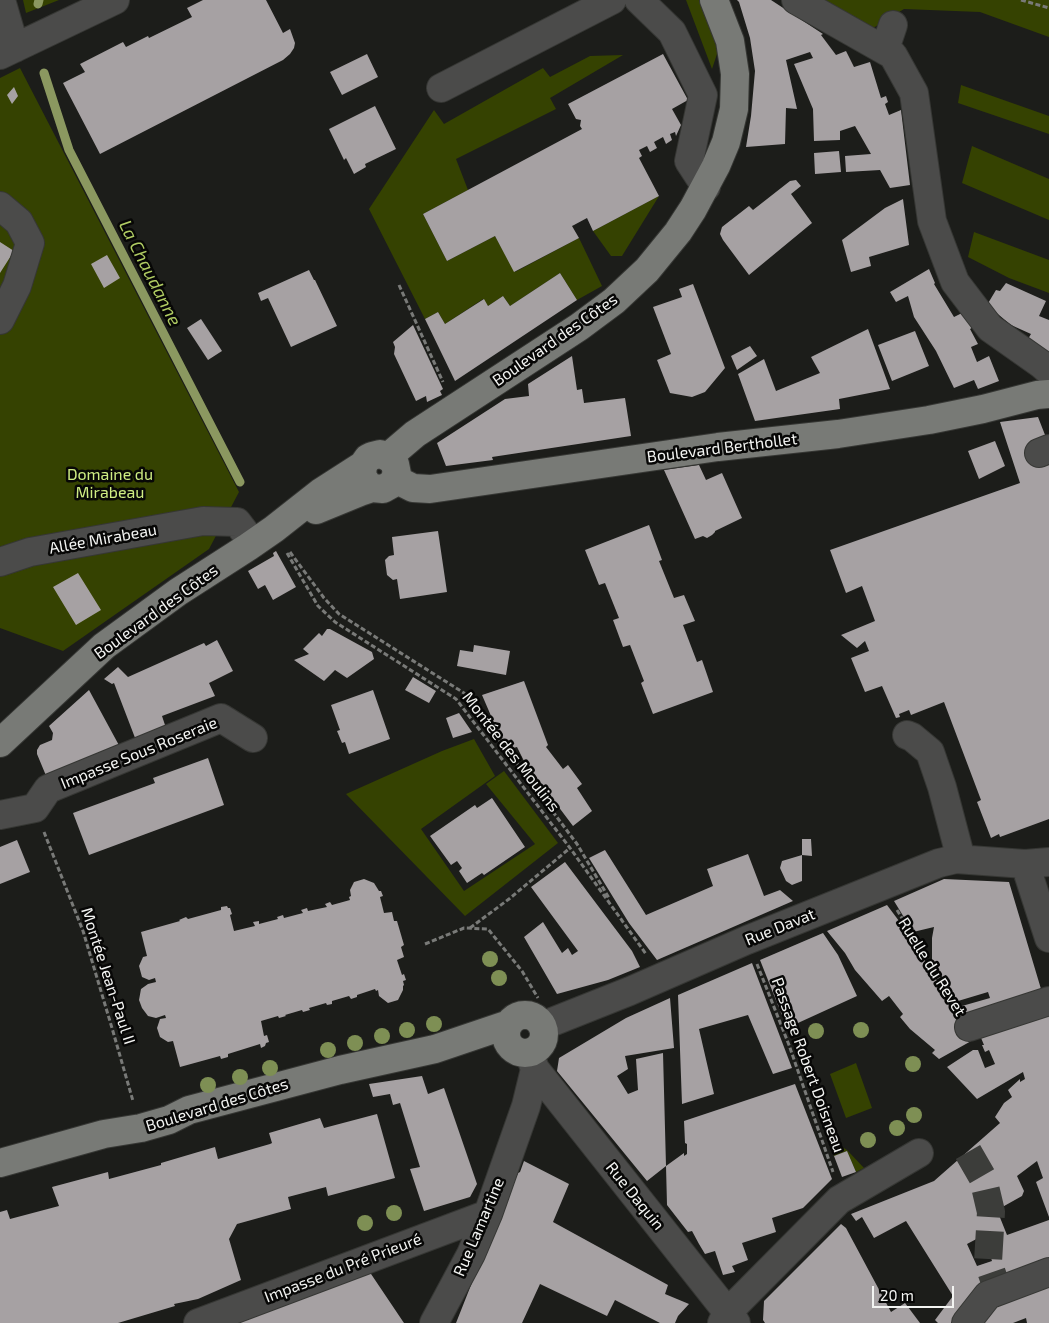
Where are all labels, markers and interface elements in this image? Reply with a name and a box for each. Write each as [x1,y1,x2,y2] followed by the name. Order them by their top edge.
[114,217,186,329] water label: La Chaudanne
[489,290,621,390] street label: Boulevard des Côtes
[646,429,798,467] street label: Boulevard Berthollet
[67,465,153,503] park label: Domaine du Mirabeau
[48,520,158,558] street label: Allée Mirabeau
[90,561,222,663] street label: Boulevard des Côtes
[458,688,564,816] street label: Montée des Moulins
[58,713,220,793] street label: Impasse Sous Roseraie
[742,904,818,950] street label: Rue Davat
[77,905,139,1047] street label: Montée Jean-Paul II
[894,914,970,1020] street label: Ruelle du Revet
[767,975,849,1155] street label: Passage Robert Doisneau
[143,1074,291,1136] street label: Boulevard des Côtes
[602,1158,668,1234] street label: Rue Daquin
[450,1175,508,1279] street label: Rue Lamartine
[262,1229,424,1307] street label: Impasse du Pré Prieuré
[874,1276,956,1308] scale bar
[880,1286,914,1304] text: 20 m

